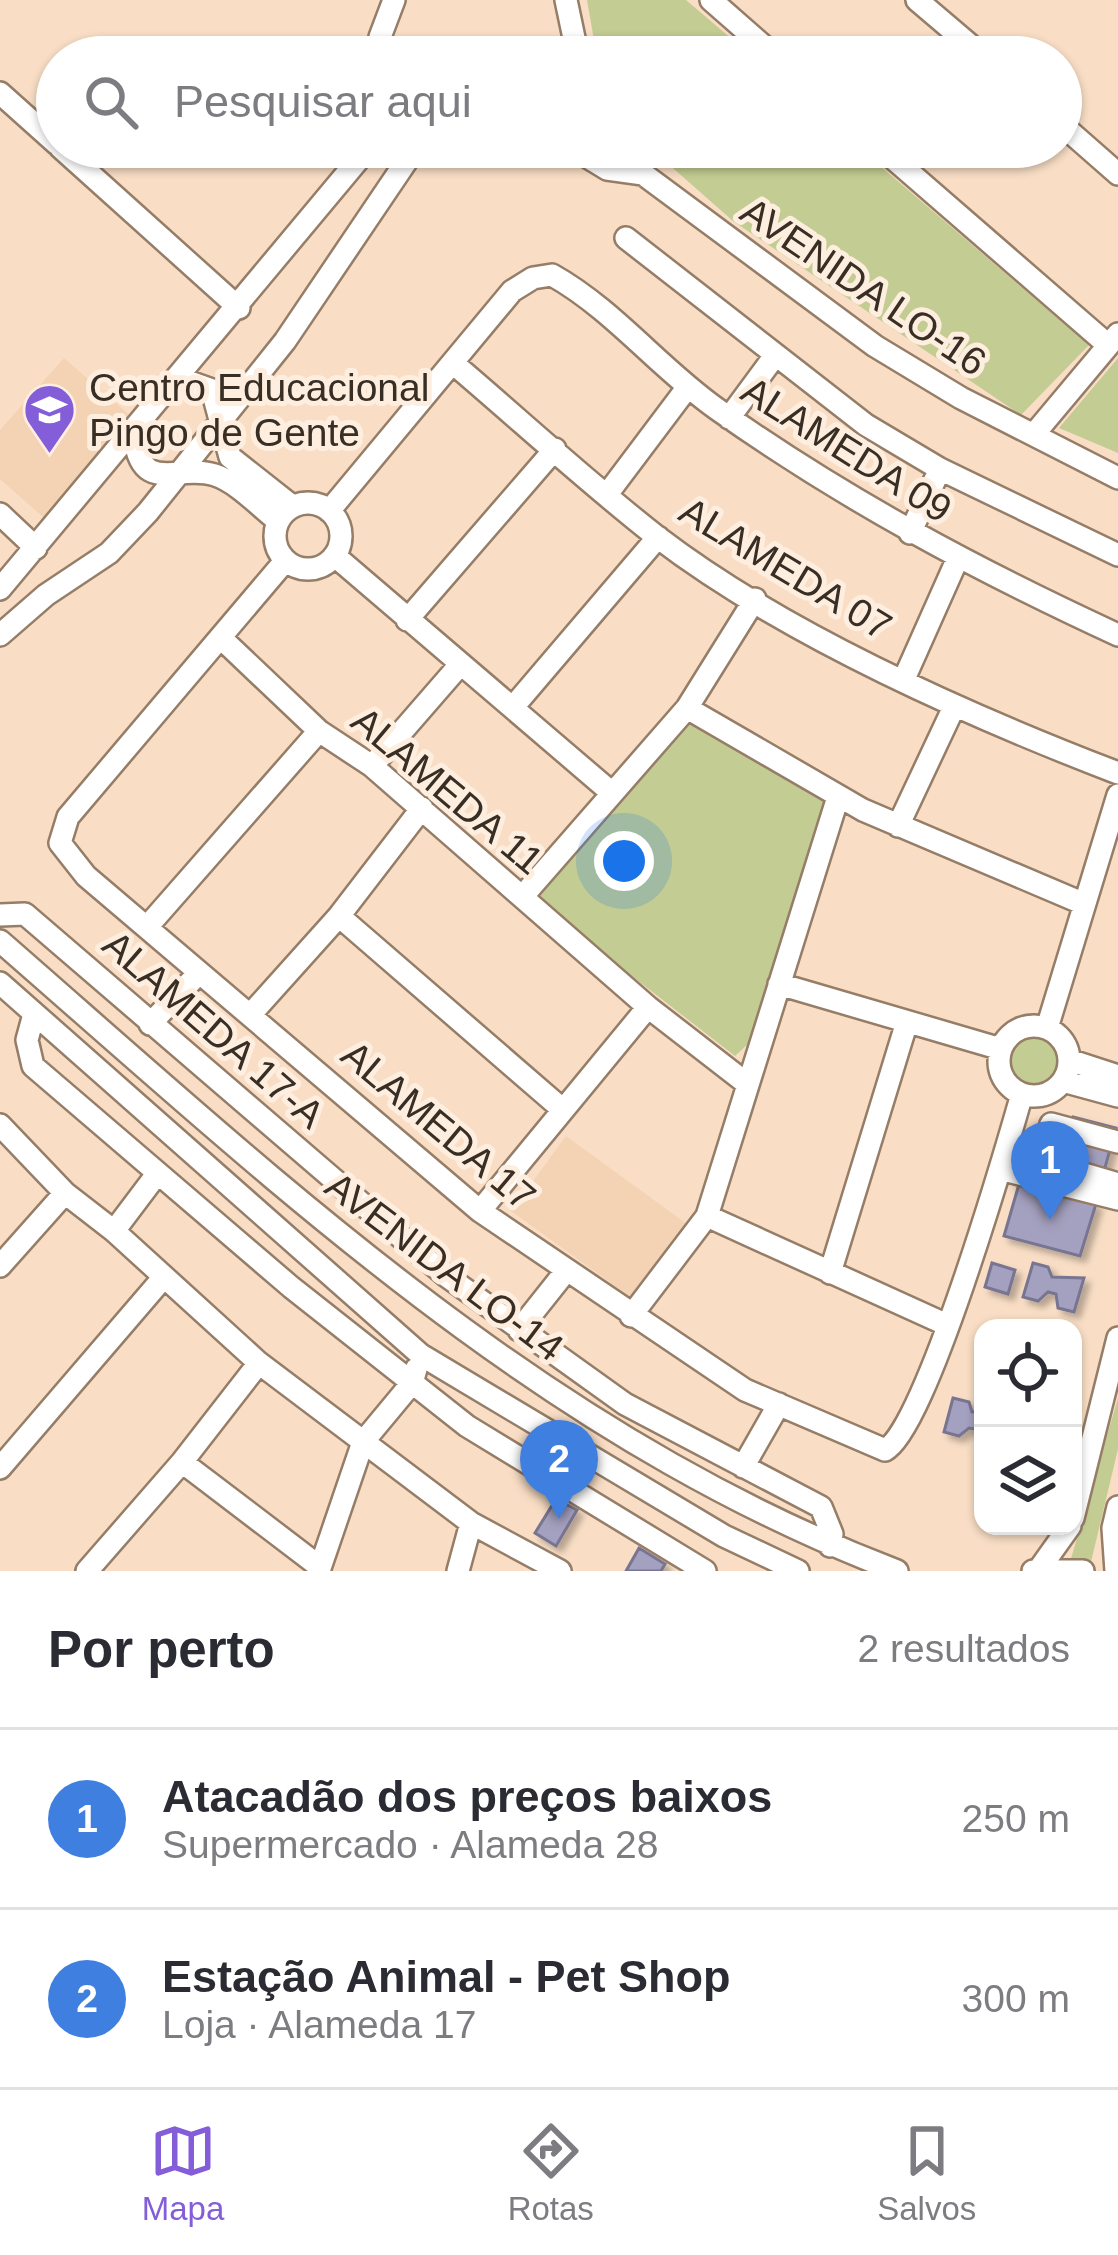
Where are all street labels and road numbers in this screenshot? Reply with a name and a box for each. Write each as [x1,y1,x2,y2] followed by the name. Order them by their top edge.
[733,189,994,384] street label: AVENIDA LO-16
[734,368,959,531] street label: ALAMEDA 09
[672,489,899,648] street label: ALAMEDA 07
[344,698,552,883] street label: ALAMEDA 11
[95,922,332,1137] street label: ALAMEDA 17-A
[334,1032,544,1218] street label: ALAMEDA 17
[318,1163,572,1369] street label: AVENIDA LO-14

